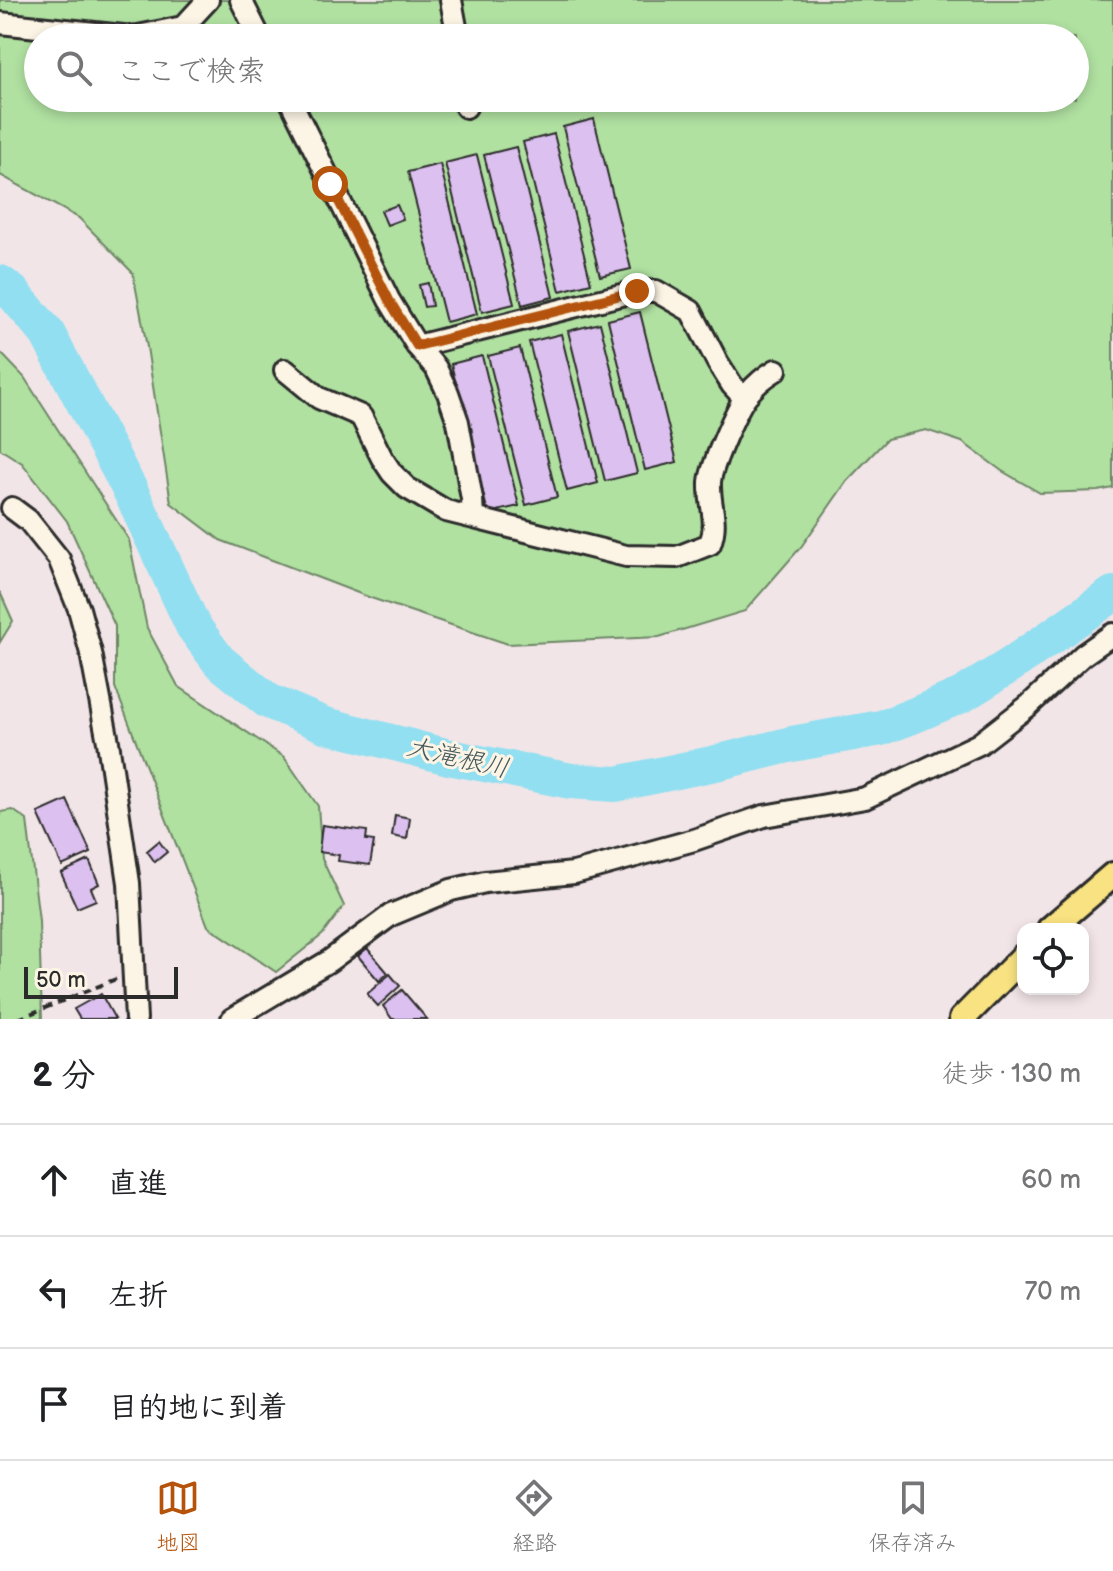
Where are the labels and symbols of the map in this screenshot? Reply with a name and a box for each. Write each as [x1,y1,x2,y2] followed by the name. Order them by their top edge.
[312,166,348,202] route start
[619,273,655,309] route end
[404,732,512,785] water label: 大滝根川
[24,963,178,999] scale bar

